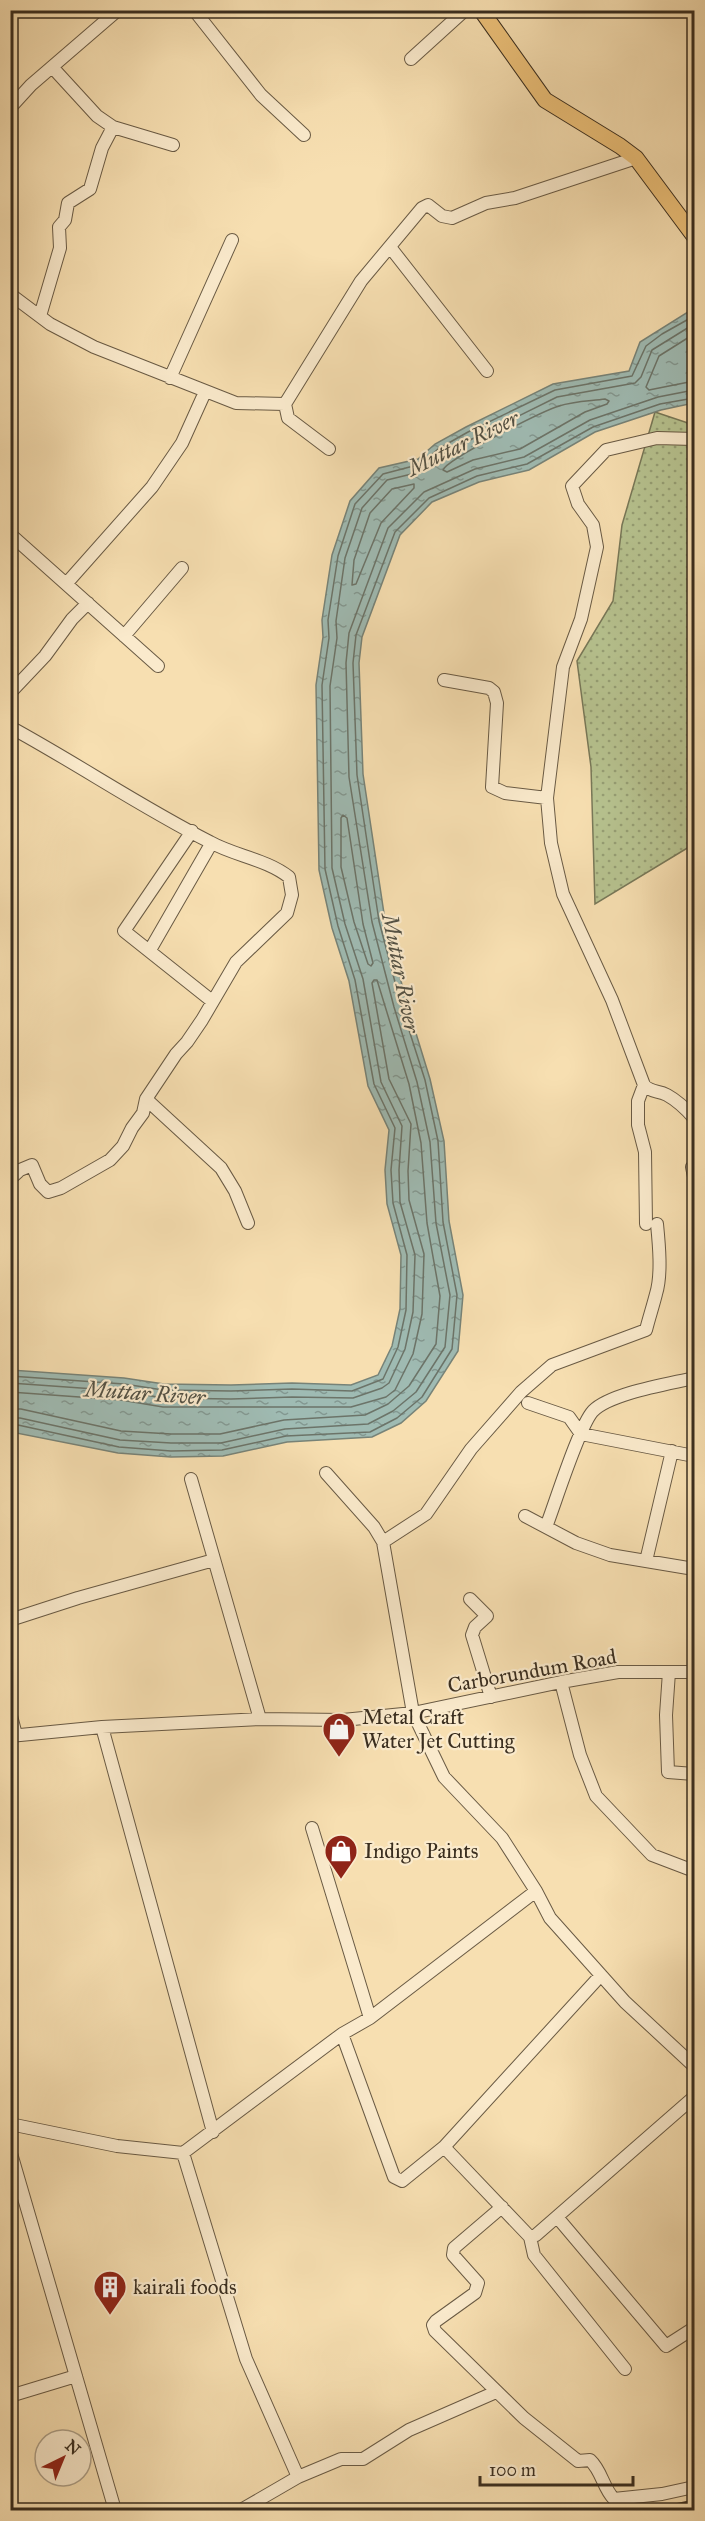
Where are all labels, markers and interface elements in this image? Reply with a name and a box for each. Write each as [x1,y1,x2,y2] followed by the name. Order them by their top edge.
[401,404,525,483] water label: Muttar River
[376,909,426,1037] water label: Muttar River
[82,1375,208,1411] water label: Muttar River
[445,1643,619,1699] street label: Carborundum Road
[362,1704,515,1754] place label: Metal Craft Water Jet Cutting
[321,1711,357,1758] shop icon: Metal Craft Water Jet Cutting
[323,1833,359,1880] shop icon: Indigo Paints
[364,1838,478,1864] place label: Indigo Paints
[92,2269,128,2316] building icon: kairali foods
[133,2274,237,2300] place label: kairali foods
[33,2428,93,2488] north arrow
[61,2436,85,2459] text: N
[480,2449,633,2487] scale bar
[489,2459,536,2481] text: 100 m

